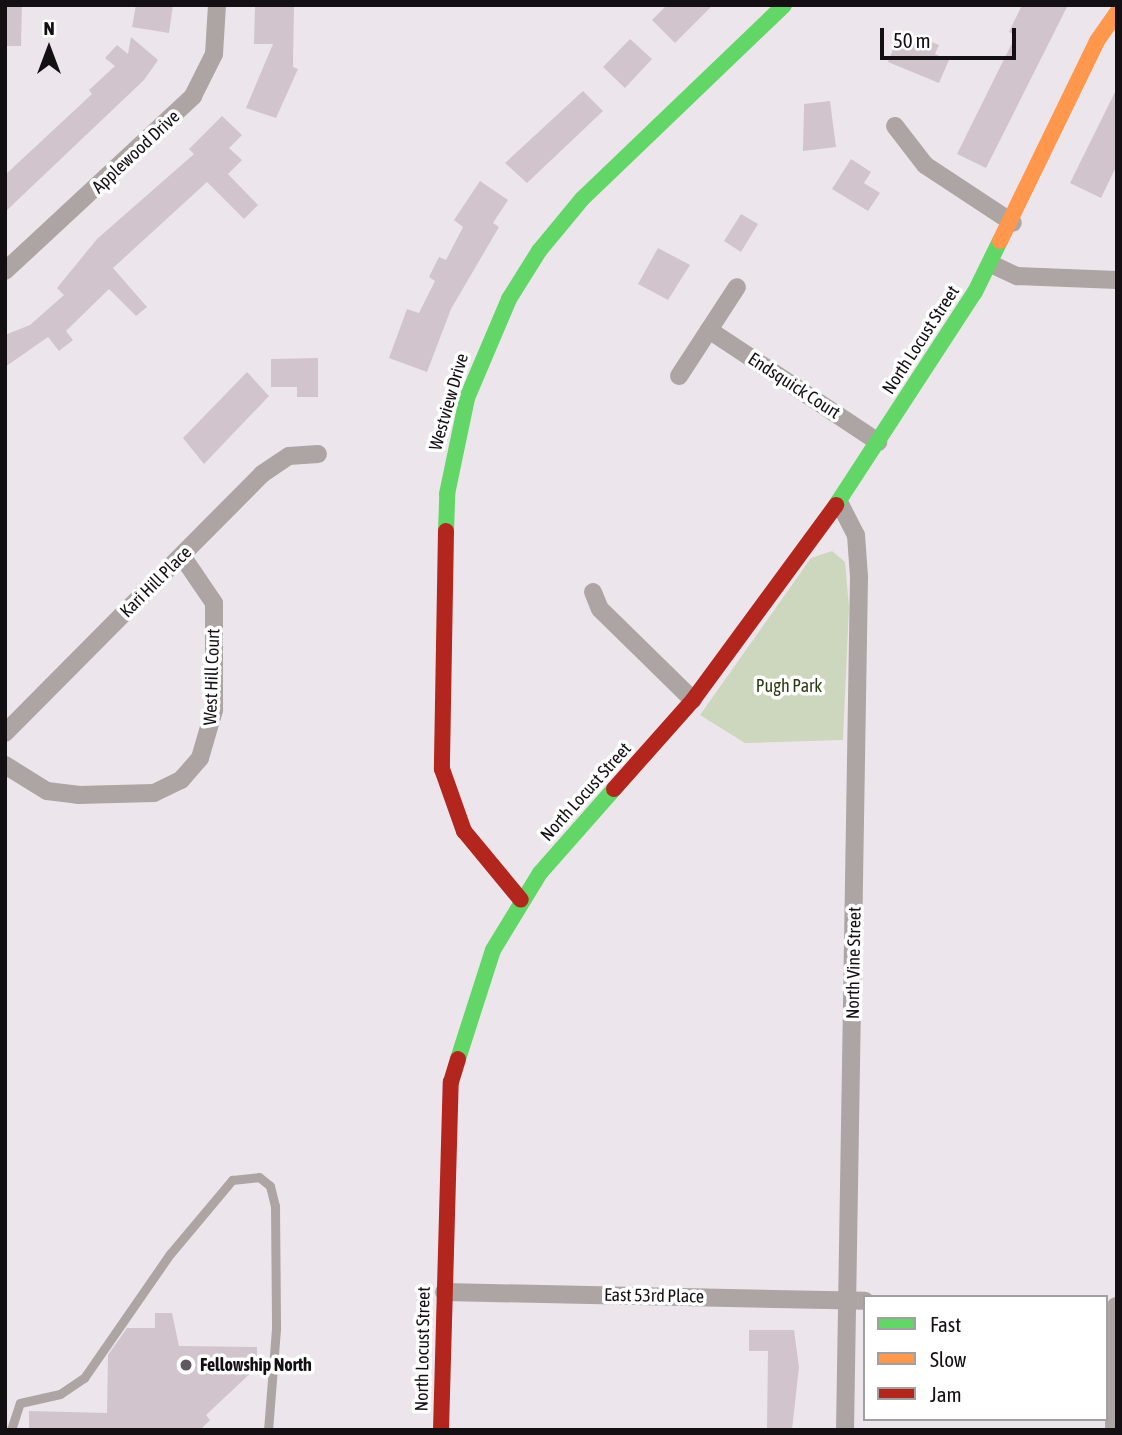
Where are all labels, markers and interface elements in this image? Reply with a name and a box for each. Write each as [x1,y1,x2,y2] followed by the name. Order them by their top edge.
[14,14,84,84] north arrow
[884,14,1020,58] scale bar
[43,17,55,39] text: N
[893,28,931,52] text: 50 m
[88,106,184,198] street label: Applewood Drive
[878,282,964,398] street label: North Locust Street
[744,348,844,424] street label: Endsquick Court
[425,351,473,453] street label: Westview Drive
[116,542,196,622] street label: Kari Hill Place
[200,628,224,726] street label: West Hill Court
[756,675,822,697] park label: Pugh Park
[536,738,636,846] street label: North Locust Street
[842,907,866,1019] street label: North Vine Street
[604,1284,704,1308] street label: East 53rd Place
[411,1286,435,1412] street label: North Locust Street
[863,1295,1108,1421] legend
[930,1312,961,1336] text: Fast
[930,1347,966,1371] text: Slow
[200,1354,312,1376] place label: Fellowship North
[178,1357,194,1373] marker: Fellowship North
[930,1382,962,1406] text: Jam

